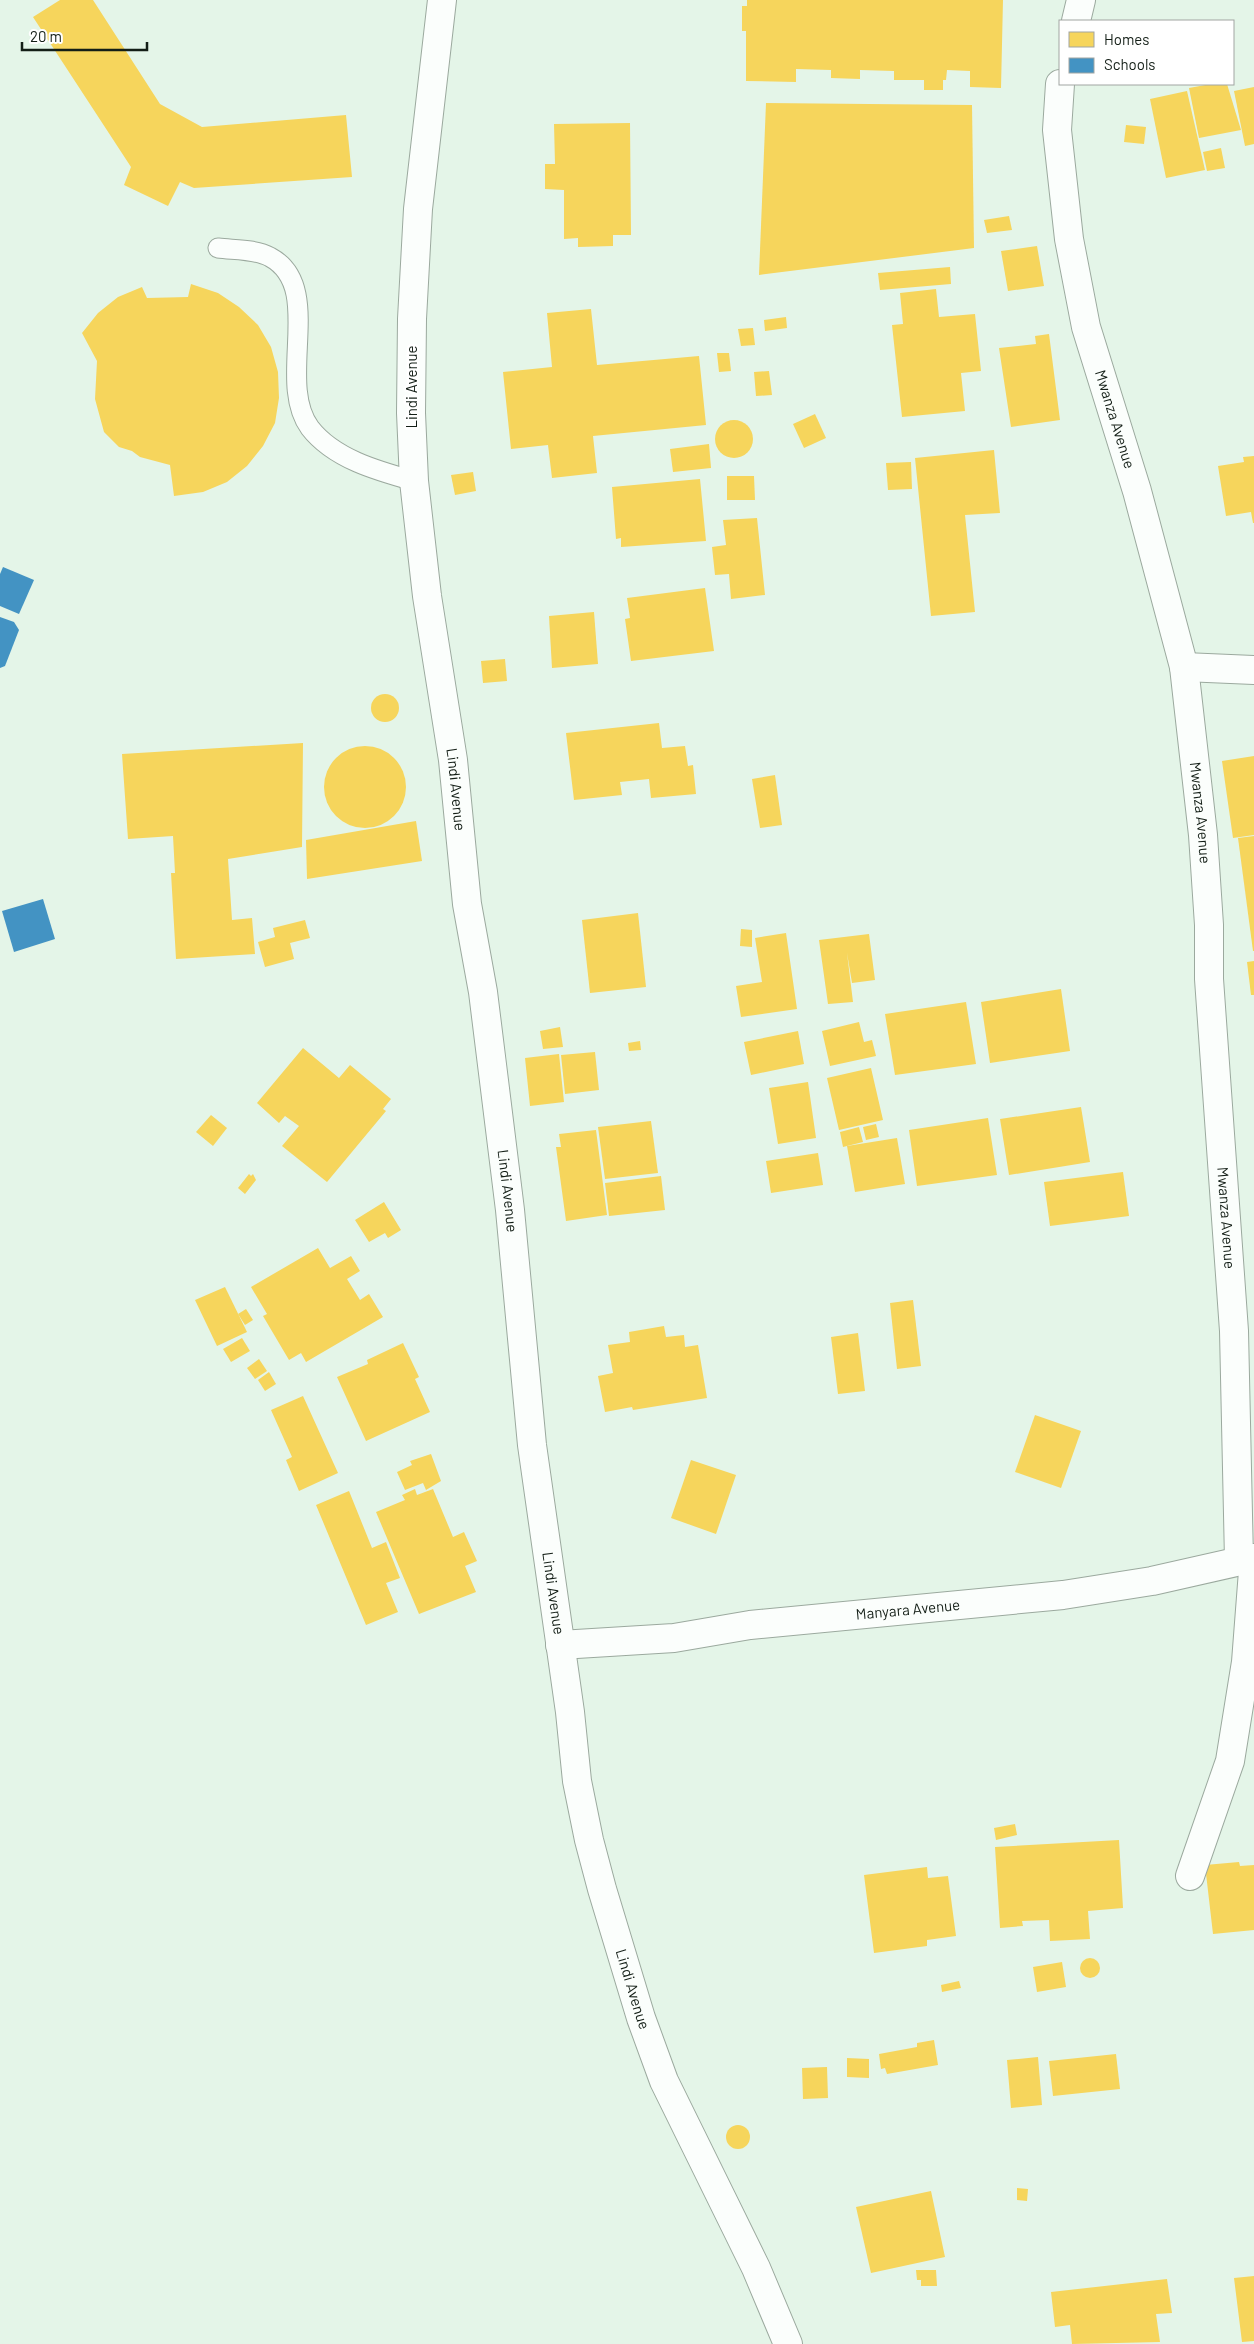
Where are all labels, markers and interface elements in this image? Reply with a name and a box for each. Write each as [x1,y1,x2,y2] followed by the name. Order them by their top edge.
[22,20,148,52] scale bar
[1059,20,1234,85] legend
[30,27,62,45] text: 20 m
[1104,30,1149,48] text: Homes
[1104,55,1156,73] text: Schools
[402,345,420,429] street label: Lindi Avenue
[1092,367,1139,470] street label: Mwanza Avenue
[443,747,470,832] street label: Lindi Avenue
[1187,761,1215,864] street label: Mwanza Avenue
[495,1149,522,1233] street label: Lindi Avenue
[1214,1166,1240,1269] street label: Mwanza Avenue
[539,1551,569,1636] street label: Lindi Avenue
[855,1595,961,1623] street label: Manyara Avenue
[613,1947,654,2032] street label: Lindi Avenue

